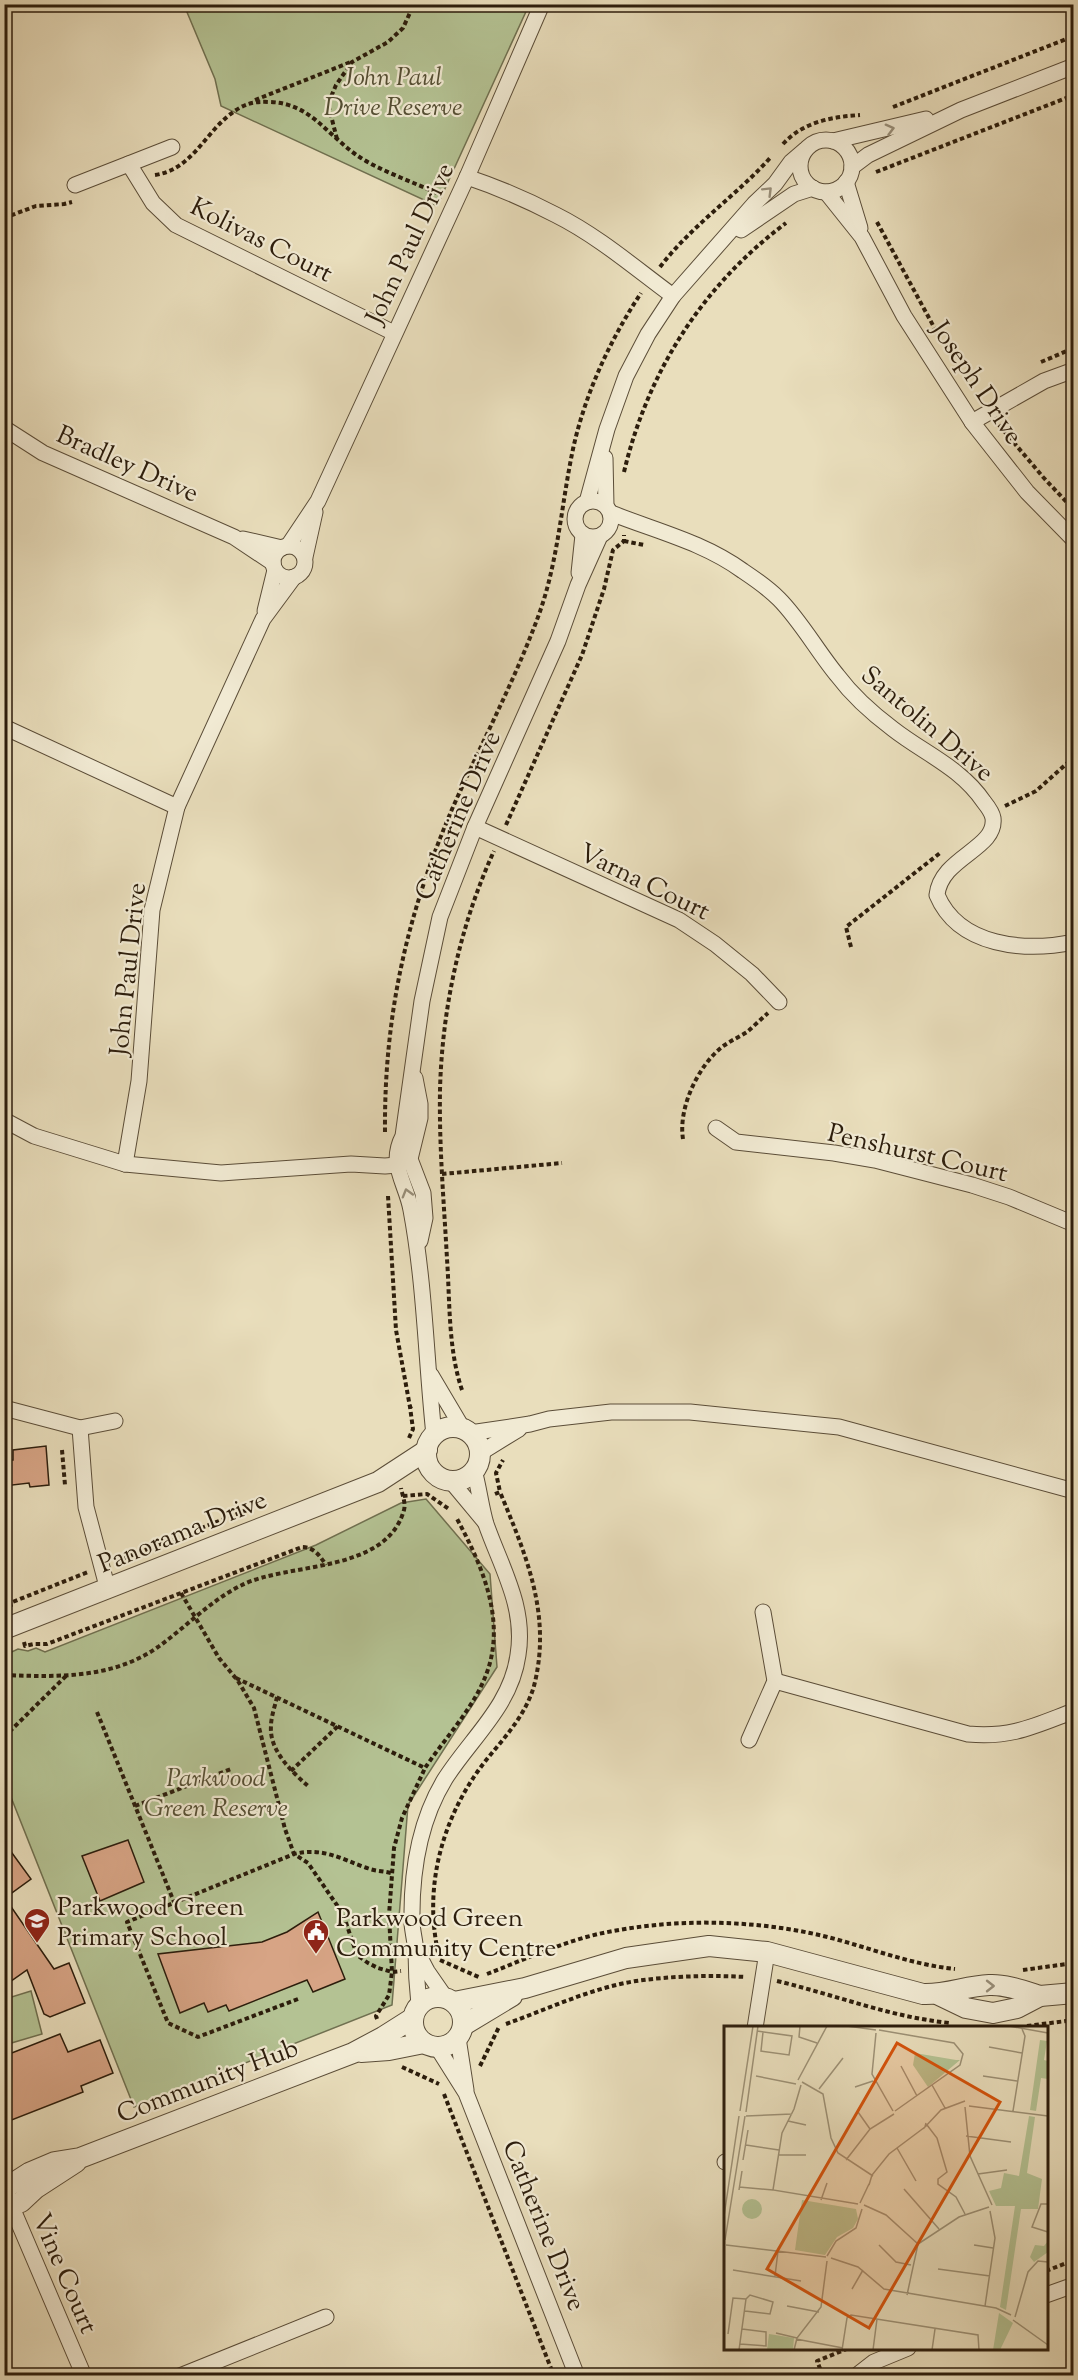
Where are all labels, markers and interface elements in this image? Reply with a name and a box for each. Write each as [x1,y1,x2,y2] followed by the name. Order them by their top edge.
[324,60,462,127] park label: John Paul Drive Reserve
[885,123,895,136] one-way arrow
[357,157,465,333] street label: John Paul Drive
[760,187,771,198] one-way arrow
[183,189,339,293] street label: Kolivas Court
[920,313,1031,452] street label: Joseph Drive
[50,417,204,513] street label: Bradley Drive
[852,658,1001,792] street label: Santolin Drive
[407,726,512,906] street label: Catherine Drive
[572,836,716,931] street label: Varna Court
[102,881,157,1060] street label: John Paul Drive
[824,1116,1011,1193] street label: Penshurst Court
[402,1188,414,1199] one-way arrow
[93,1483,273,1584] street label: Panorama Drive
[144,1761,288,1828] park label: Parkwood Green Reserve
[57,1890,244,1957] place label: Parkwood Green Primary School
[336,1901,556,1968] place label: Parkwood Green Community Centre
[22,1906,52,1944] school or university icon: Parkwood Green Primary School
[301,1917,331,1955] public building icon: Parkwood Green Community Centre
[985,1980,994,1992] one-way arrow
[724,2026,1048,2350] inset map
[112,2031,304,2134] street label: Community Hub
[492,2135,594,2317] street label: Catherine Drive
[22,2208,106,2340] street label: Vine Court

